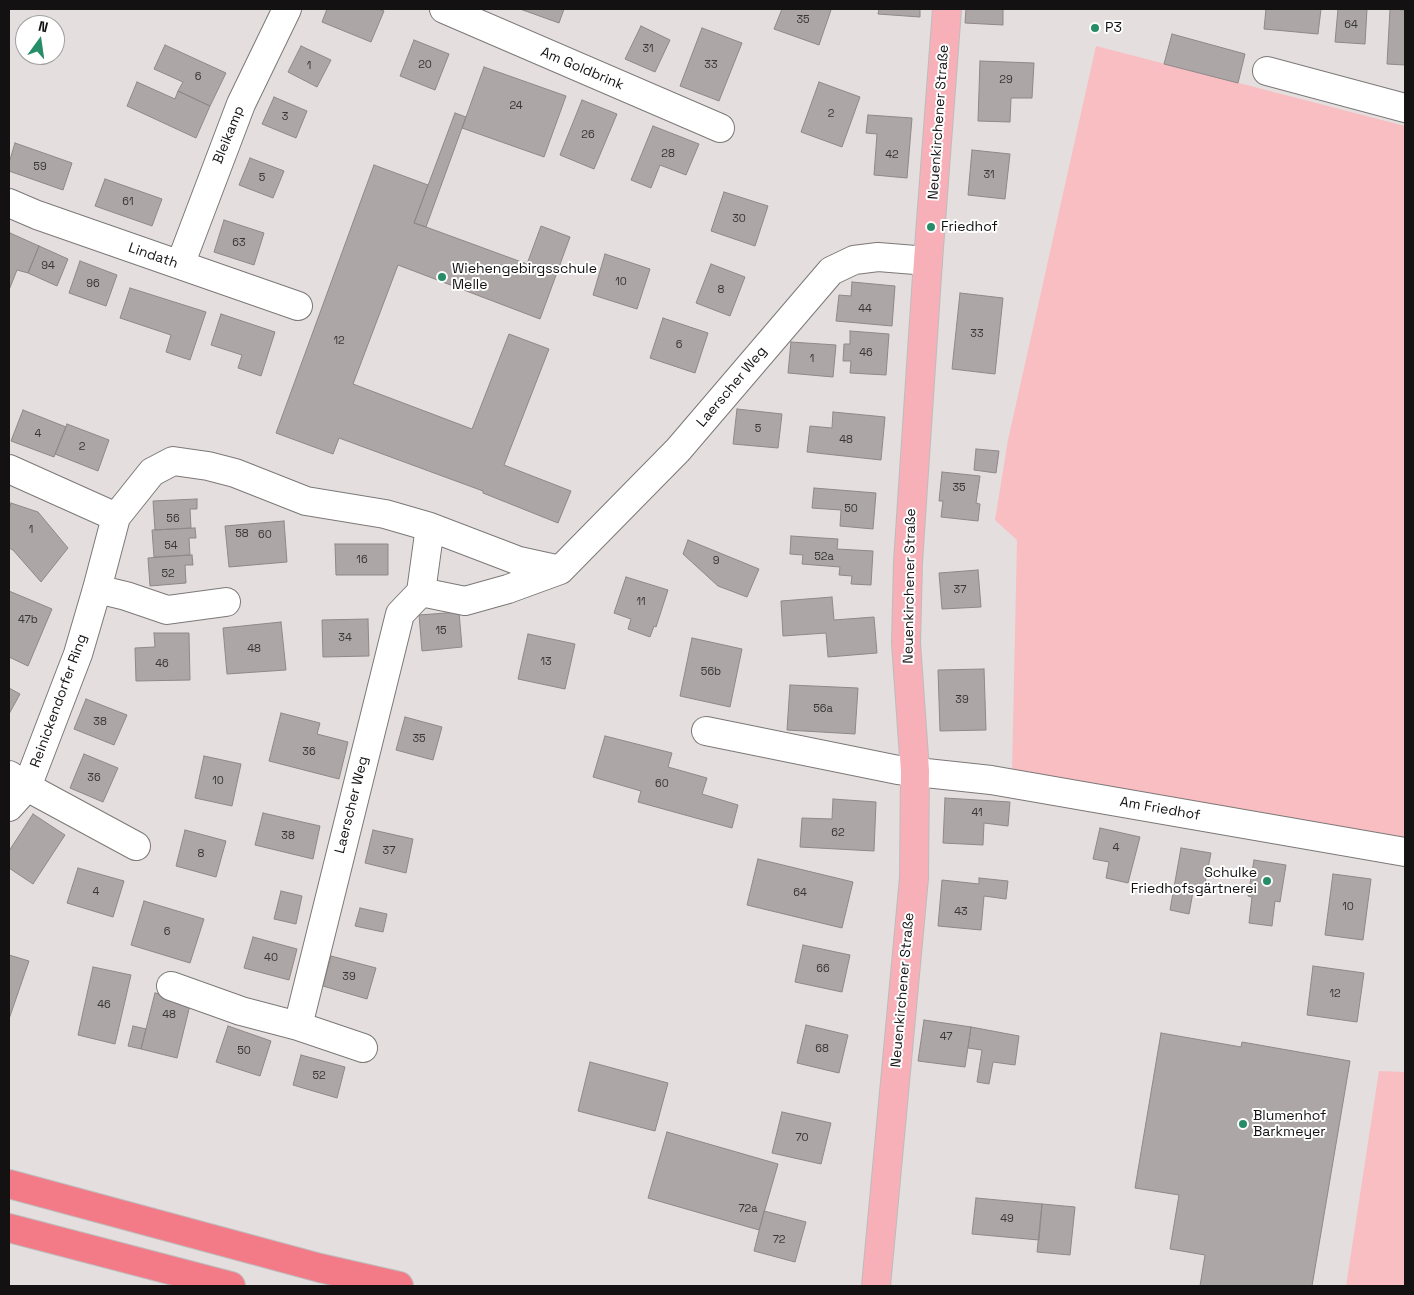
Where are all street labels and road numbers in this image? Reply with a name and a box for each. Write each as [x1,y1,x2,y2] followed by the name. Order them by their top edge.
[538,44,626,94] street label: Am Goldbrink
[925,44,953,200] street label: Neuenkirchener Straße
[210,104,248,166] street label: Bleikamp
[126,240,180,272] street label: Lindath
[694,343,770,431] street label: Laerscher Weg
[900,508,920,664] street label: Neuenkirchener Straße
[27,632,91,770] street label: Reinickendorfer Ring
[332,755,372,855] street label: Laerscher Weg
[1119,794,1201,824] street label: Am Friedhof
[888,912,918,1068] street label: Neuenkirchener Straße

